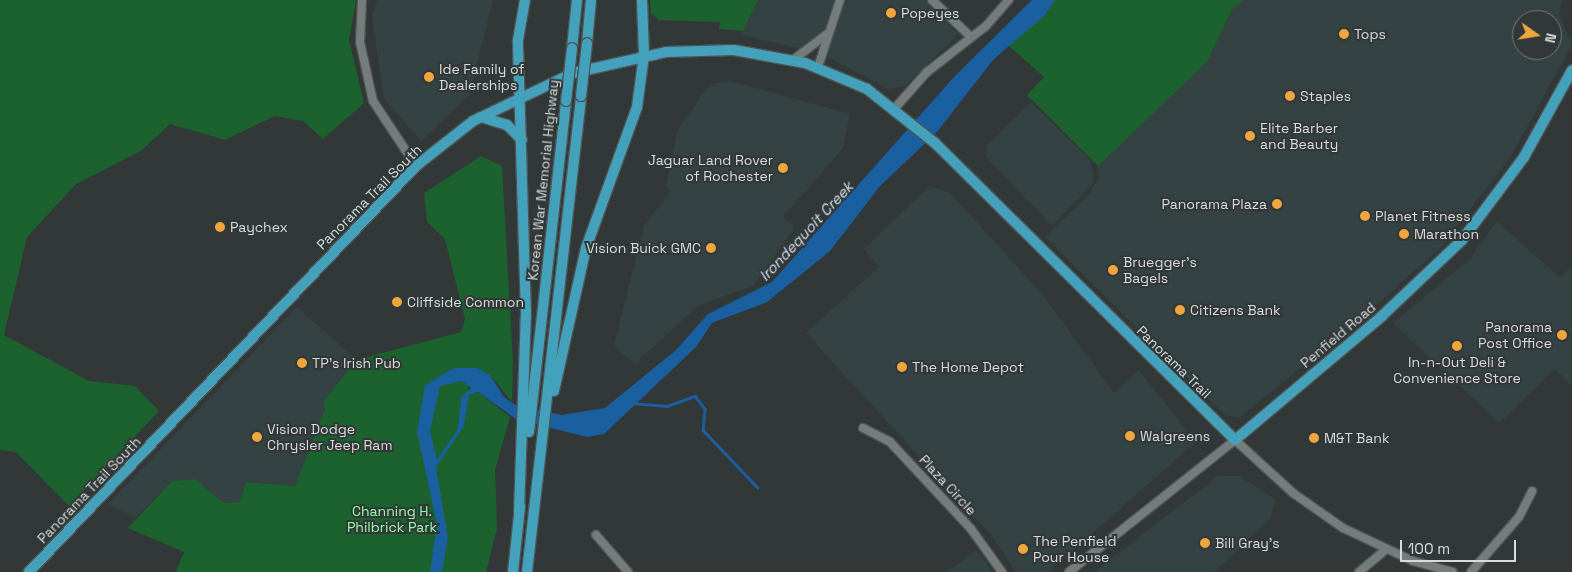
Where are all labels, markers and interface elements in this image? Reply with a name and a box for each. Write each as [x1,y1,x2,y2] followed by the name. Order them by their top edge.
[901,5,959,21] place label: Popeyes
[885,7,897,19] marker: Popeyes
[1512,10,1562,60] north arrow
[1354,26,1386,42] place label: Tops
[1338,28,1350,40] marker: Tops
[1541,32,1560,45] text: N
[439,61,524,94] place label: Ide Family of Dealerships
[423,71,435,83] marker: Ide Family of Dealerships
[524,79,562,281] street label: Korean War Memorial Highway
[1300,88,1351,104] place label: Staples
[1284,90,1296,102] marker: Staples
[1260,120,1338,152] place label: Elite Barber and Beauty
[1244,130,1256,142] marker: Elite Barber and Beauty
[313,141,425,253] street label: Panorama Trail South
[648,152,773,184] place label: Jaguar Land Rover of Rochester
[777,162,789,174] marker: Jaguar Land Rover of Rochester
[755,178,857,284] water label: Irondequoit Creek
[1161,196,1267,212] place label: Panorama Plaza
[1271,198,1283,210] marker: Panorama Plaza
[1375,208,1471,224] place label: Planet Fitness
[1359,210,1371,222] marker: Planet Fitness
[230,219,288,235] place label: Paychex
[214,221,226,233] marker: Paychex
[1414,226,1479,242] place label: Marathon
[1398,228,1410,240] marker: Marathon
[586,240,701,256] place label: Vision Buick GMC
[705,242,717,254] marker: Vision Buick GMC
[1123,254,1197,286] place label: Bruegger's Bagels
[1107,264,1119,276] marker: Bruegger's Bagels
[407,294,524,310] place label: Cliffside Common
[391,296,403,308] marker: Cliffside Common
[1297,299,1379,371] street label: Penfield Road
[1190,302,1281,318] place label: Citizens Bank
[1174,304,1186,316] marker: Citizens Bank
[1478,319,1552,352] place label: Panorama Post Office
[1133,322,1215,402] street label: Panorama Trail
[1556,329,1568,341] marker: Panorama Post Office
[1451,340,1463,352] marker: In-n-Out Deli & Convenience Store
[1393,354,1521,387] place label: In-n-Out Deli & Convenience Store
[312,355,401,371] place label: TP's Irish Pub
[296,357,308,369] marker: TP's Irish Pub
[912,359,1024,375] place label: The Home Depot
[896,361,908,373] marker: The Home Depot
[267,421,392,454] place label: Vision Dodge Chrysler Jeep Ram
[1140,428,1210,444] place label: Walgreens
[1124,430,1136,442] marker: Walgreens
[1324,430,1390,446] place label: M&T Bank
[251,431,263,443] marker: Vision Dodge Chrysler Jeep Ram
[1308,432,1320,444] marker: M&T Bank
[34,433,144,547] street label: Panorama Trail South
[916,451,980,519] street label: Plaza Circle
[347,503,437,536] park label: Channing H. Philbrick Park
[1402,530,1518,562] scale bar
[1033,533,1117,566] place label: The Penfield Pour House
[1215,535,1280,551] place label: Bill Gray's
[1199,537,1211,549] marker: Bill Gray's
[1408,539,1450,558] text: 100 m
[1017,543,1029,555] marker: The Penfield Pour House

